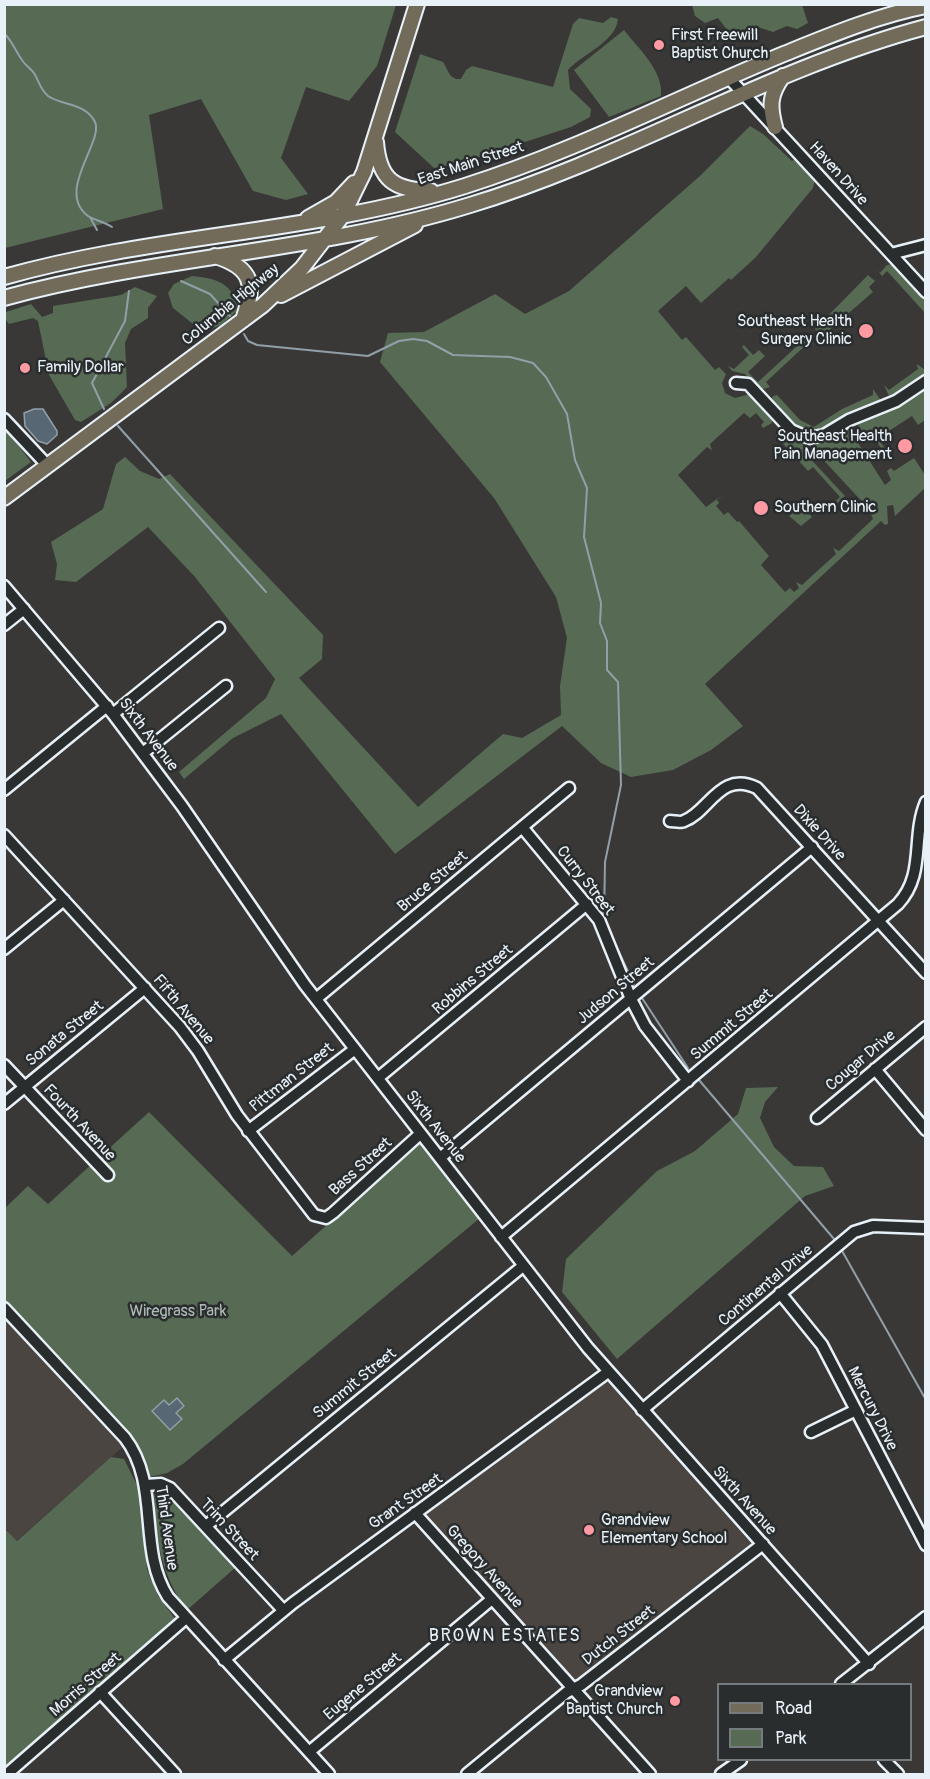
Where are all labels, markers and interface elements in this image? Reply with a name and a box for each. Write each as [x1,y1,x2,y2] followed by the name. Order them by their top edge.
[671,26,768,64] place label: First Freewill Baptist Church
[652,38,666,52] marker: First Freewill Baptist Church
[416,138,526,190] street label: East Main Street
[804,138,872,210] street label: Haven Drive
[179,260,283,350] street label: Columbia Highway
[737,312,852,350] place label: Southeast Health Surgery Clinic
[857,322,875,340] marker: Southeast Health Surgery Clinic
[37,358,124,378] place label: Family Dollar
[18,361,32,375] marker: Family Dollar
[773,427,892,465] place label: Southeast Health Pain Management
[896,437,914,455] marker: Southeast Health Pain Management
[774,498,876,518] place label: Southern Clinic
[752,499,770,517] marker: Southern Clinic
[114,695,182,775] street label: Sixth Avenue
[789,801,849,865] street label: Dixie Drive
[552,842,618,920] street label: Curry Street
[394,847,472,917] street label: Bruce Street
[429,941,517,1019] street label: Robbins Street
[573,953,659,1029] street label: Judson Street
[148,971,218,1049] street label: Fifth Avenue
[687,985,777,1065] street label: Summit Street
[22,997,108,1071] street label: Sonata Street
[822,1026,900,1096] street label: Cougar Drive
[246,1039,338,1117] street label: Pittman Street
[39,1081,119,1165] street label: Fourth Avenue
[401,1087,469,1167] street label: Sixth Avenue
[326,1134,396,1200] street label: Bass Street
[715,1241,817,1331] street label: Continental Drive
[130,1302,226,1322] park label: Wiregrass Park
[310,1345,400,1423] street label: Summit Street
[843,1364,901,1454] street label: Mercury Drive
[708,1462,780,1540] street label: Sixth Avenue
[365,1470,447,1534] street label: Grant Street
[151,1484,181,1572] street label: Third Avenue
[196,1495,262,1565] street label: Trim Street
[601,1511,727,1549] place label: Grandview Elementary School
[441,1521,527,1613] street label: Gregory Avenue
[582,1523,596,1537] marker: Grandview Elementary School
[579,1602,659,1670] street label: Dutch Street
[429,1625,581,1647] district label: BROWN ESTATES
[46,1649,126,1721] street label: Morris Street
[320,1649,406,1725] street label: Eugene Street
[566,1682,663,1720] place label: Grandview Baptist Church
[717,1683,912,1761] legend
[668,1694,682,1708] marker: Grandview Baptist Church
[775,1697,812,1720] text: Road
[775,1727,807,1750] text: Park

